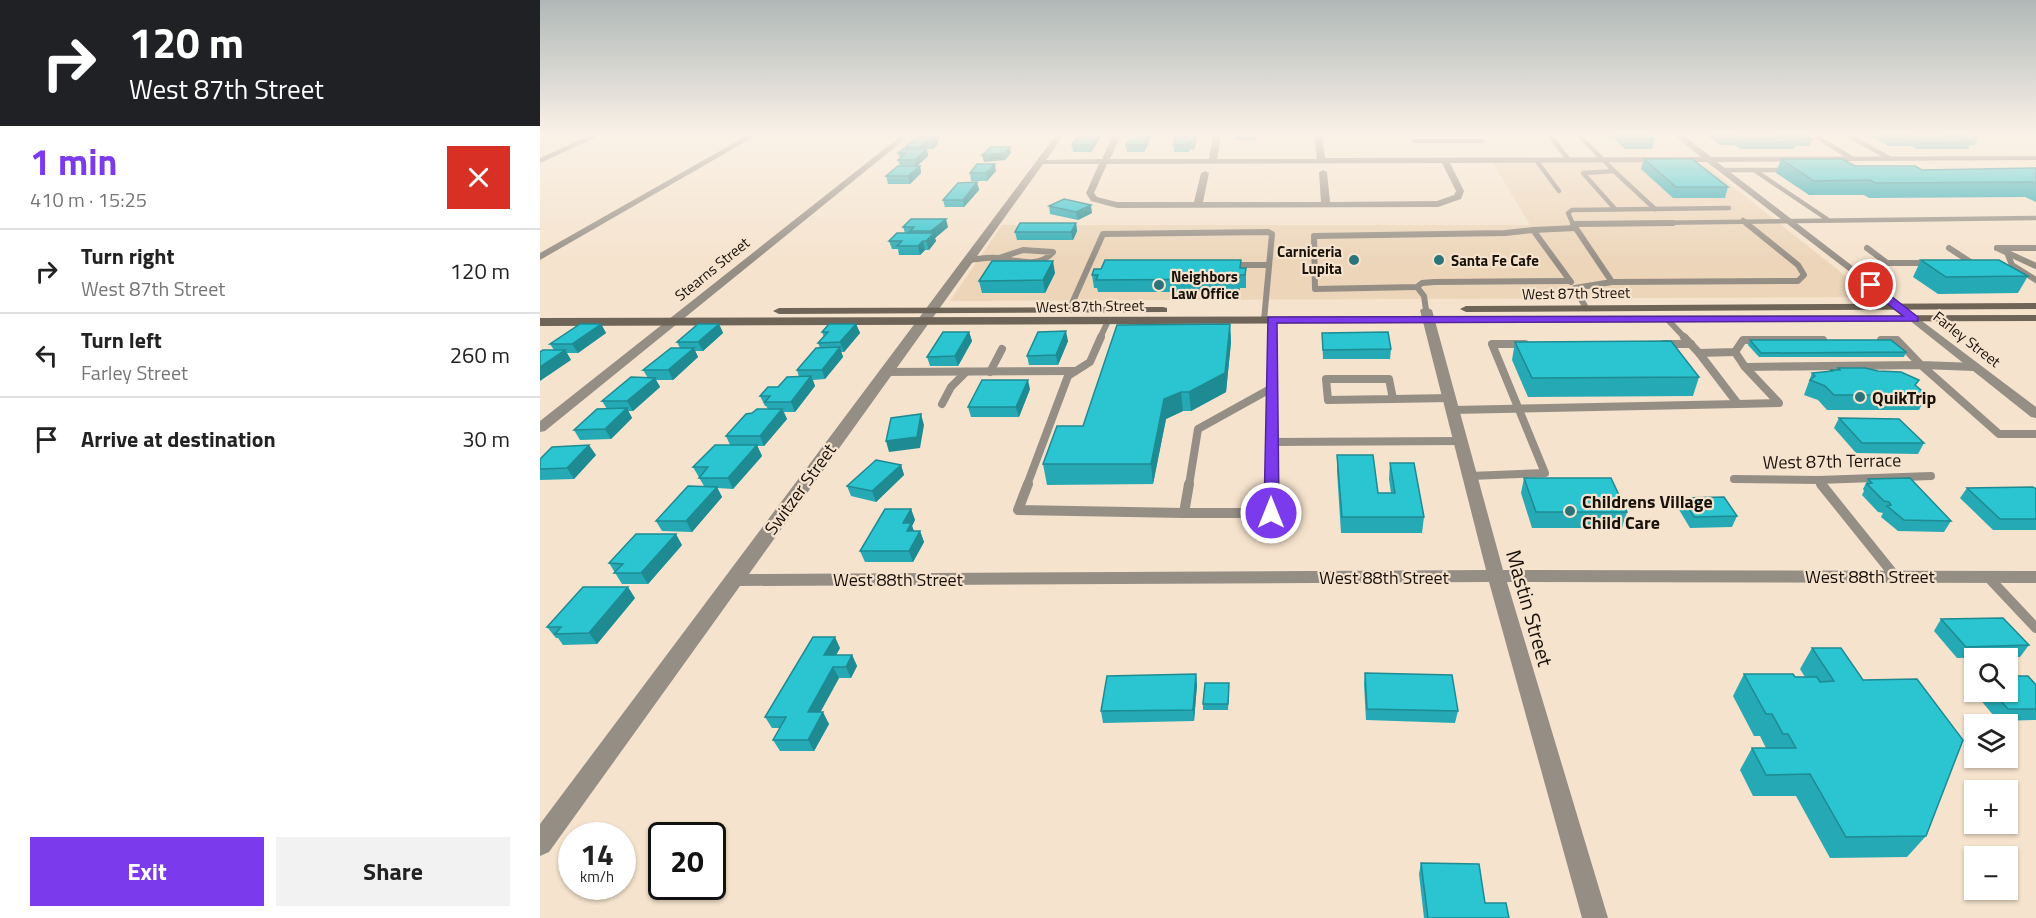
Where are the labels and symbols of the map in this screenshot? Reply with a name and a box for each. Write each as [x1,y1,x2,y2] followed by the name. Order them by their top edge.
[670,231,755,306] street label: Stearns Street
[1277,240,1342,280] place label: Carniceria Lupita
[1451,249,1539,272] place label: Santa Fe Cafe
[1347,253,1361,267] marker: Carniceria Lupita
[1432,253,1446,267] marker: Santa Fe Cafe
[1845,259,1896,310] pin
[1171,265,1240,305] place label: Neighbors Law Office
[1152,278,1166,292] marker: Neighbors Law Office
[1522,281,1631,305] street label: West 87th Street
[1036,294,1145,318] street label: West 87th Street
[1928,305,2006,373] street label: Farley Street
[1872,384,1937,411] place label: QuikTrip
[1853,390,1867,404] marker: QuikTrip
[758,437,843,540] street label: Switzer Street
[1762,446,1902,476] street label: West 87th Terrace
[1239,481,1303,545] position arrow
[1582,488,1713,536] place label: Childrens Village Child Care
[1563,504,1577,518] marker: Childrens Village Child Care
[1498,546,1562,671] street label: Mastin Street
[1805,563,1936,590] street label: West 88th Street
[1319,564,1450,591] street label: West 88th Street
[833,566,964,593] street label: West 88th Street
[648,822,726,900] speed limit sign: 20

